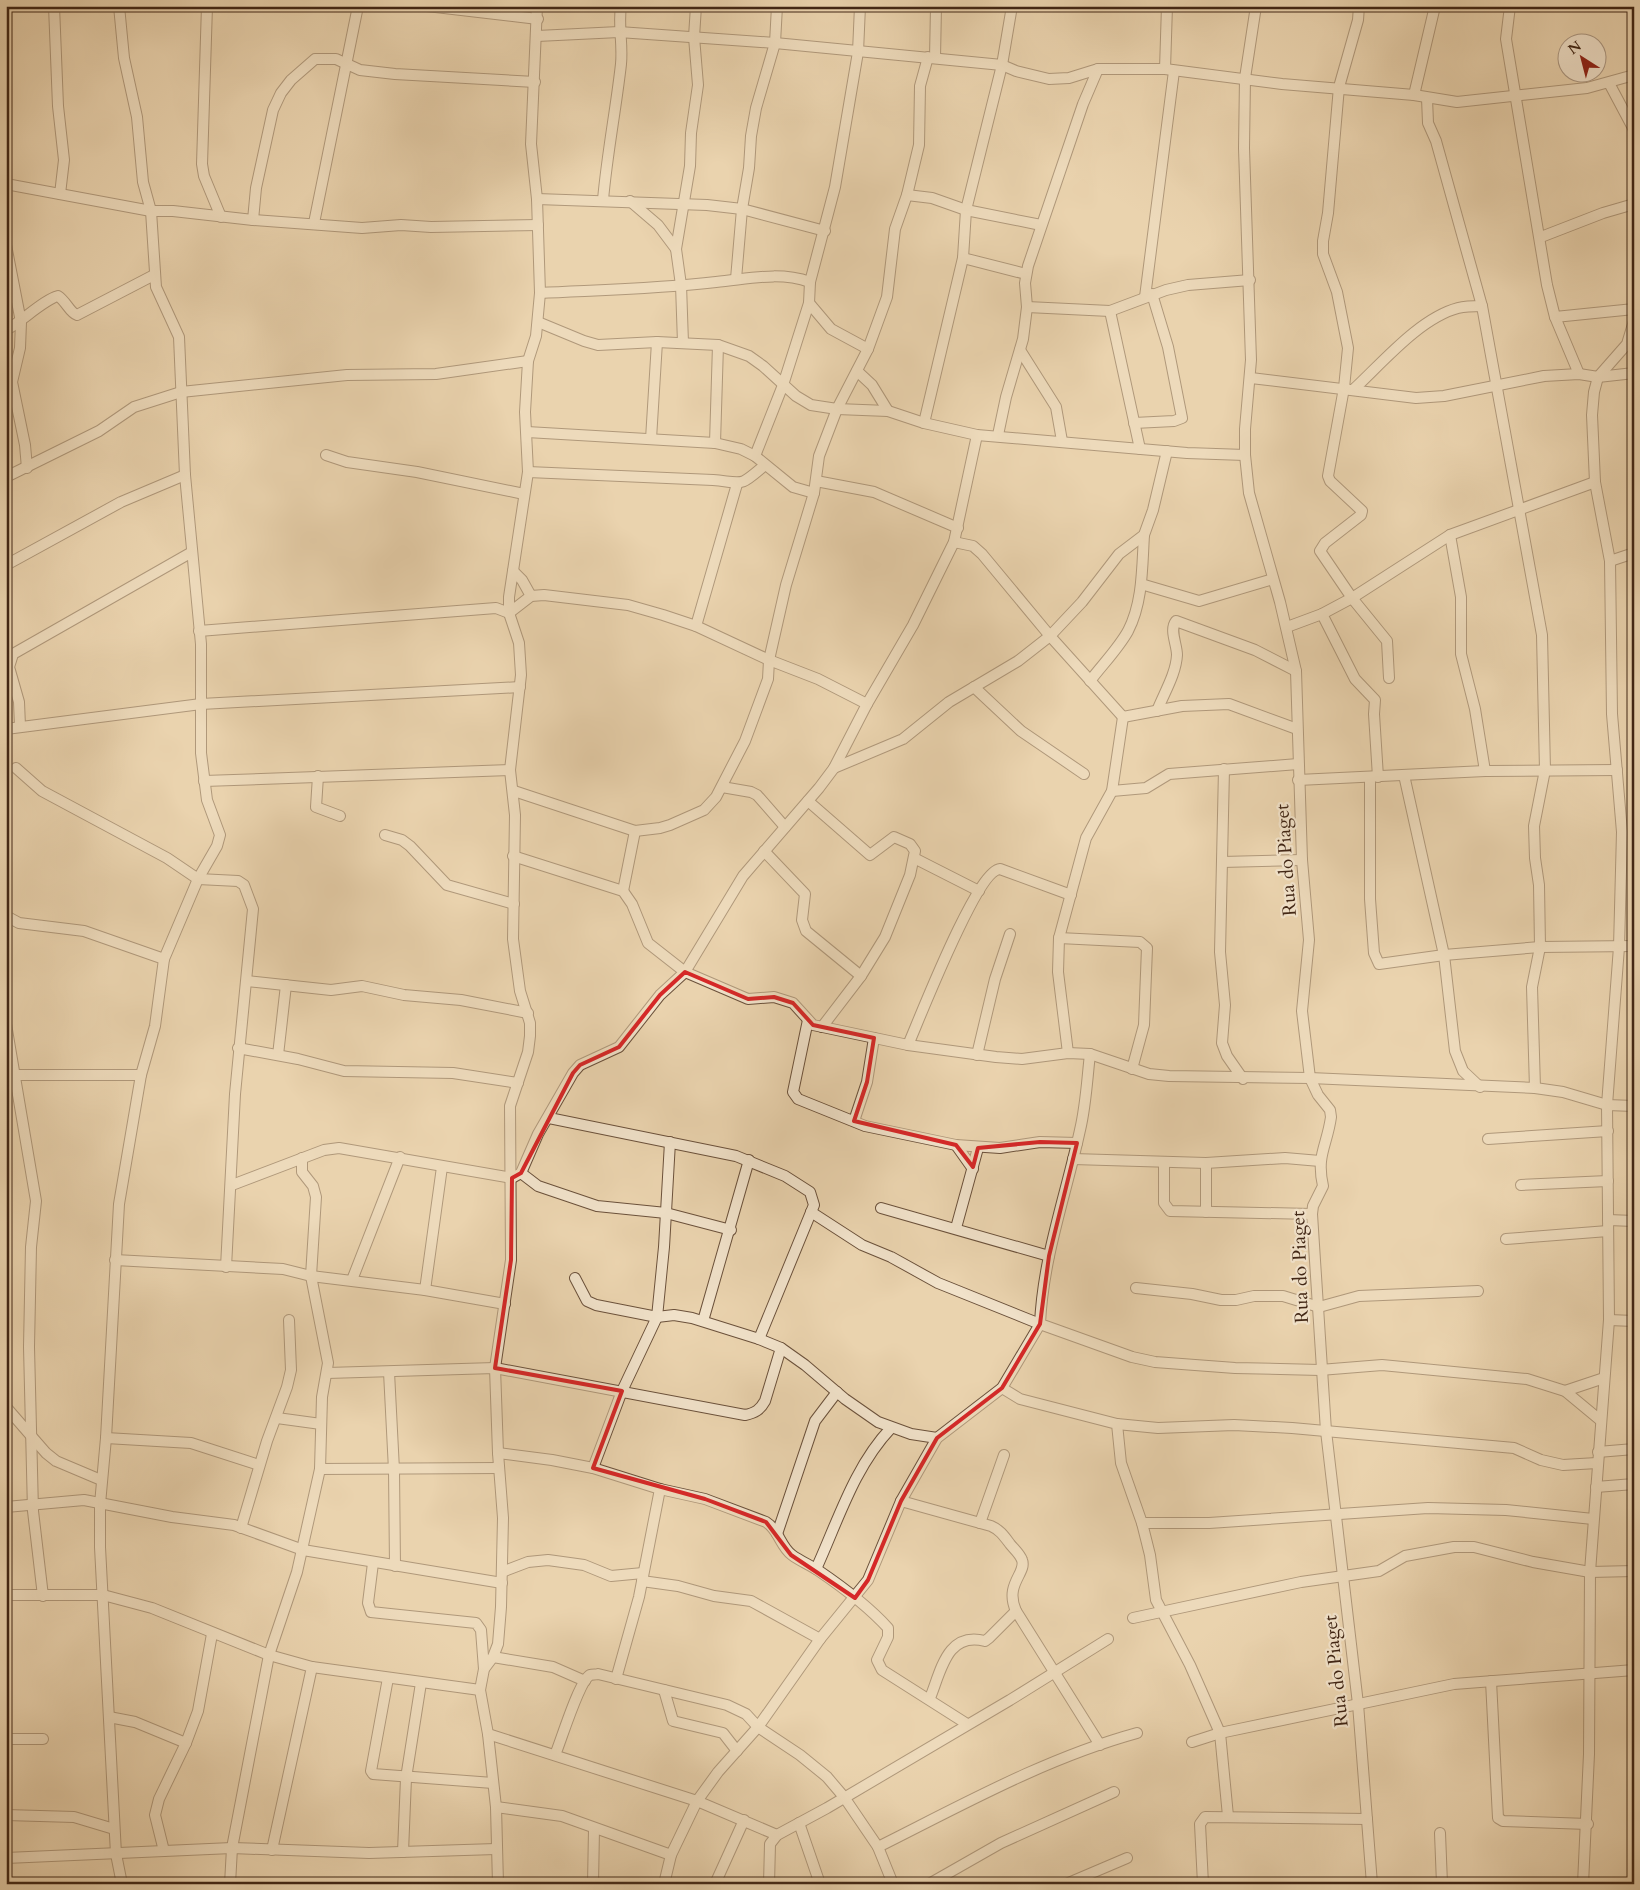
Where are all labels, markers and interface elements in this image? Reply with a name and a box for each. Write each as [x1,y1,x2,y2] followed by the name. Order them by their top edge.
[1558,32,1608,82] north arrow
[1564,37,1585,59] text: N
[1269,803,1303,917] street label: Rua do Piaget
[1285,1210,1315,1324] street label: Rua do Piaget
[1317,1614,1355,1728] street label: Rua do Piaget

